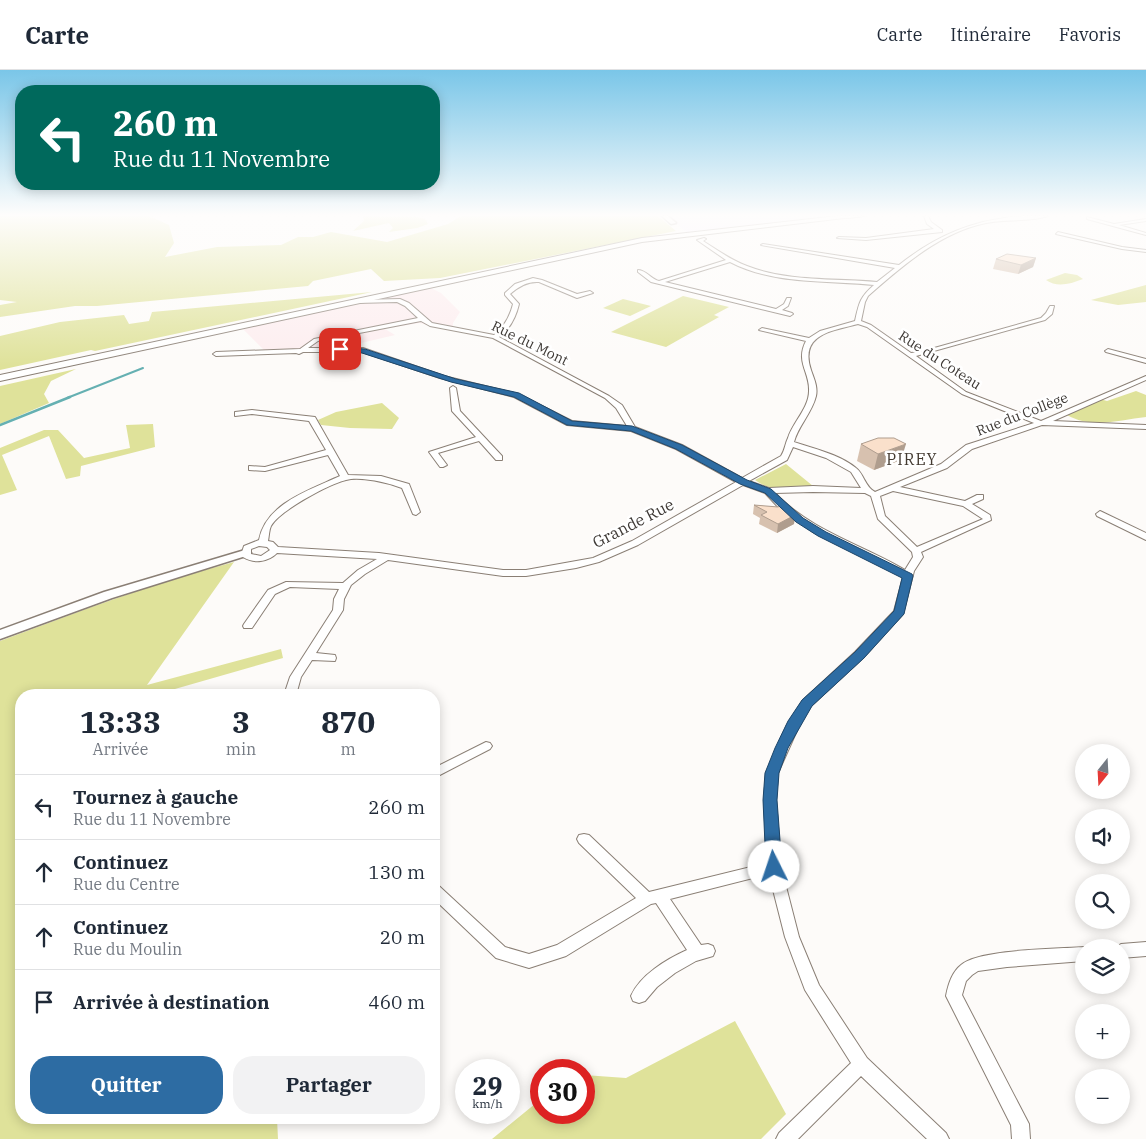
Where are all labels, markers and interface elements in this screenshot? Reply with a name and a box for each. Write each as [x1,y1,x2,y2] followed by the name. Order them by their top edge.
[25,19,89,51] text: Carte
[877,23,922,46] text: Carte
[950,23,1031,46] text: Itinéraire
[1059,23,1121,46] text: Favoris
[113,100,218,146] text: 260 m
[30,105,95,170] icon: left
[113,144,330,173] text: Rue du 11 Novembre
[489,317,571,369] street label: Rue du Mont
[895,327,985,394] street label: Rue du Coteau
[319,328,361,370] pin
[326,335,354,363] icon: arrive
[974,388,1070,440] street label: Rue du Collège
[886,449,938,469] district label: PIREY
[589,494,677,552] street label: Grande Rue
[80,702,161,741] text: 13:33
[232,702,250,741] text: 3
[321,702,375,741] text: 870
[93,739,148,759] text: Arrivée
[226,739,256,759] text: min
[341,739,356,759] text: m
[1075,744,1130,799] north arrow
[1075,744,1130,1124] map controls
[73,785,238,809] text: Tournez à gauche
[30,793,58,821] icon: left
[368,795,425,819] text: 260 m
[73,809,231,829] text: Rue du 11 Novembre
[1075,809,1130,864] button: sound
[747,840,799,892] position arrow
[73,850,168,874] text: Continuez
[30,858,58,886] icon: ahead
[368,860,425,884] text: 130 m
[73,874,180,894] text: Rue du Centre
[1075,874,1130,929] button: search
[73,915,168,939] text: Continuez
[30,923,58,951] icon: ahead
[380,925,425,949] text: 20 m
[73,939,182,959] text: Rue du Moulin
[1075,939,1130,994] button: layers
[30,988,58,1016] icon: arrive
[73,990,270,1014] text: Arrivée à destination
[368,990,425,1014] text: 460 m
[1075,1004,1130,1059] button: +
[30,1056,223,1114] button: Quitter
[233,1056,425,1114] button: Partager
[530,1059,595,1124] speed limit sign: 30
[472,1069,503,1102] text: 29
[1075,1069,1130,1124] button: −
[472,1096,503,1111] text: km/h

